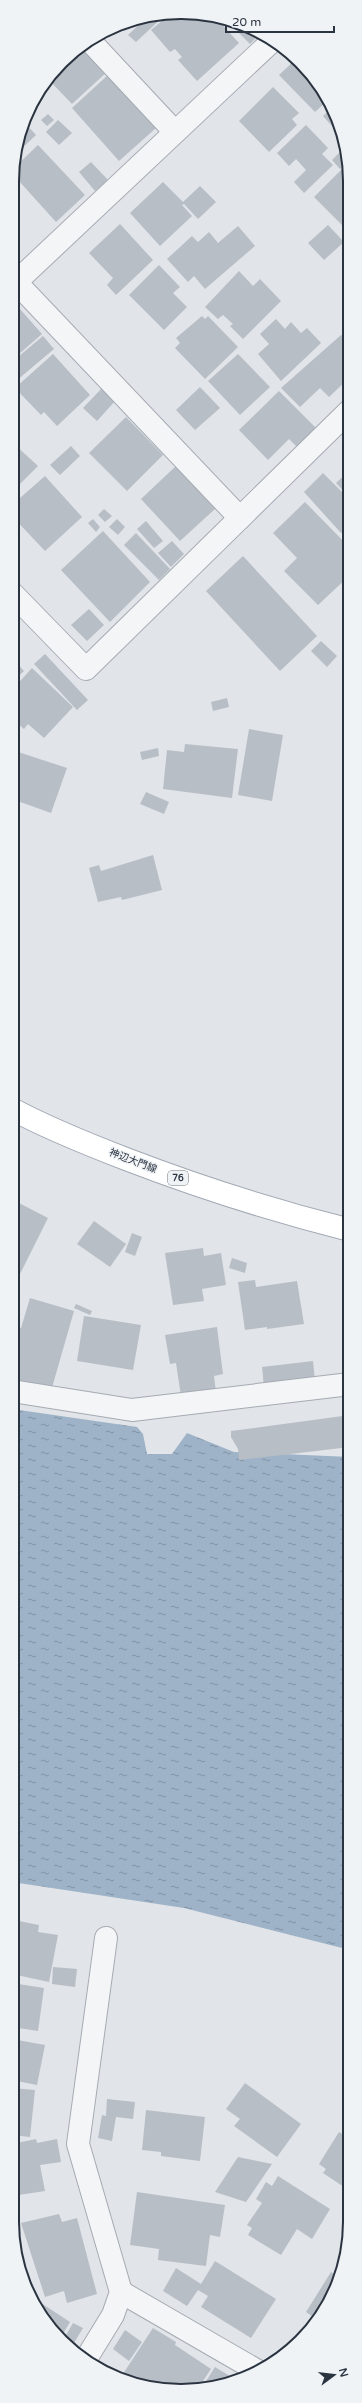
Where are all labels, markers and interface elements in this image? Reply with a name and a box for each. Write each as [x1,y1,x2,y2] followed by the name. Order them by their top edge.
[226,8,334,34] scale bar
[232,15,261,29] text: 20 m
[108,1146,158,1176] street label: 神辺大門線
[168,1171,188,1185] road number: 76
[314,2355,354,2395] north arrow
[336,2367,351,2378] text: N

